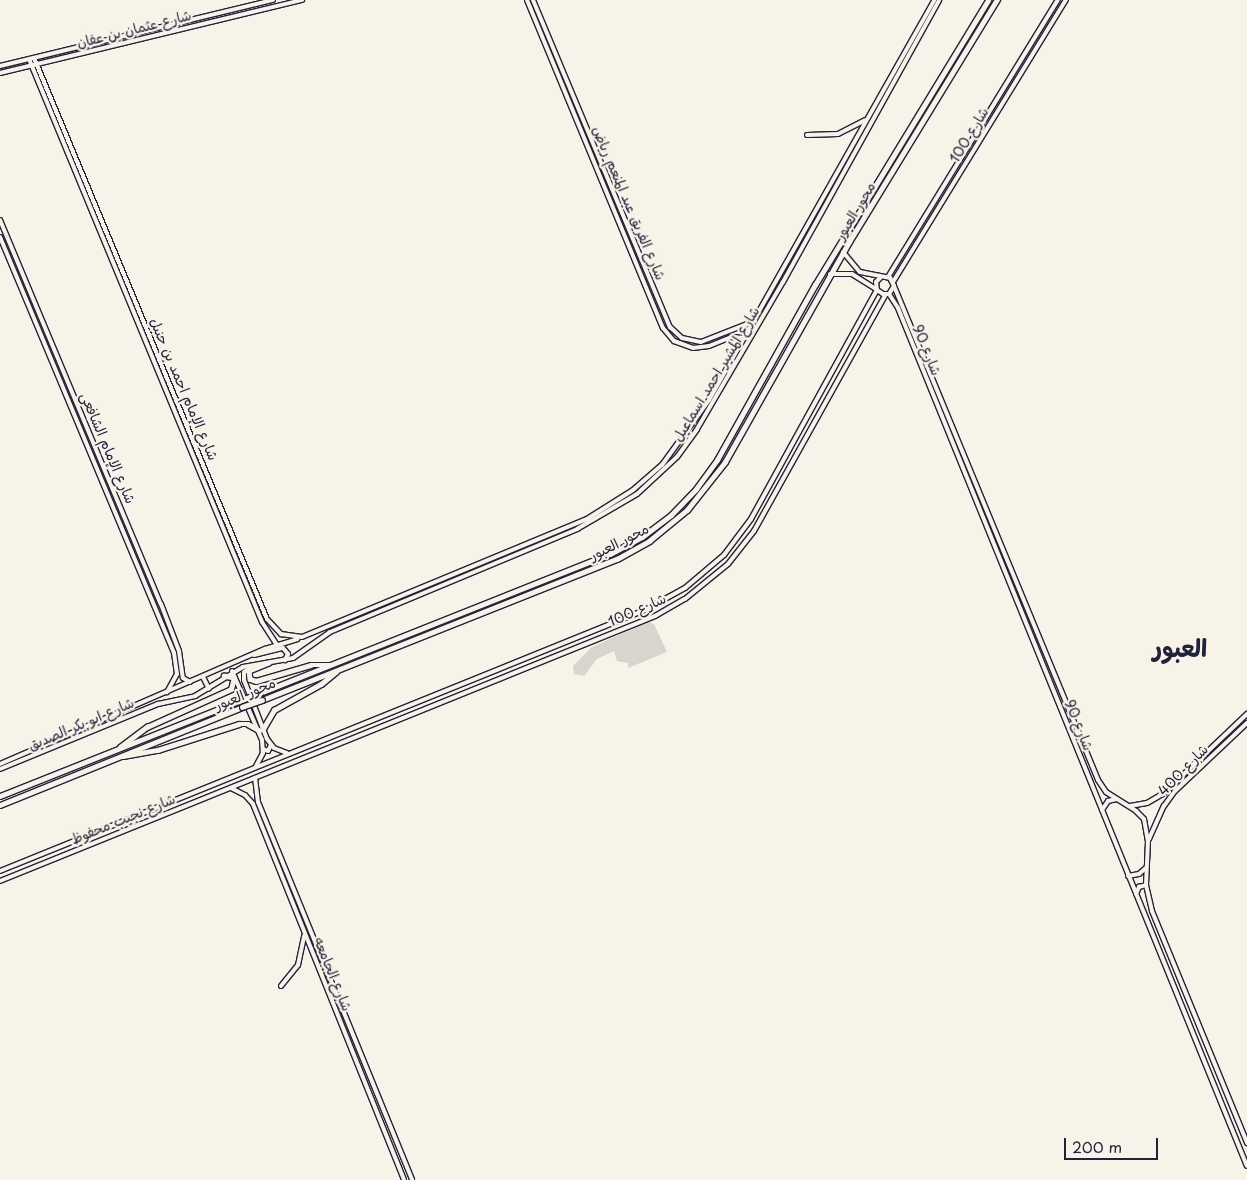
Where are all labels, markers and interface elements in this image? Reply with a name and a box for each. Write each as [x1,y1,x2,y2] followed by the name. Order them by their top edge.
[75,7,193,51] street label: شارع عثمان بن عفان
[946,104,992,166] street label: شارع 100
[589,124,669,282] street label: شارع الفريق عبد المنعم رياض
[831,179,879,243] street label: محور العبور
[669,303,763,445] street label: شارع المشير احمد اسماعيل
[146,315,222,463] street label: شارع الإمام احمد بن حنبل
[909,322,945,378] street label: شارع 90
[77,390,139,506] street label: شارع الإمام الشافعى
[586,520,652,564] street label: محور العبور
[605,590,669,630] street label: شارع 100
[1153,634,1207,662] district label: العبور
[212,674,278,714] street label: محور العبور
[26,694,136,754] street label: شارع ابو بكر الصديق
[1061,697,1097,753] street label: شارع 90
[1155,741,1211,799] street label: شارع 400
[68,790,178,848] street label: شارع نجيب محفوظ
[311,935,355,1013] street label: شارع الجامعه
[1067,1128,1161,1160] scale bar
[1072,1135,1122,1158] text: 200 m

